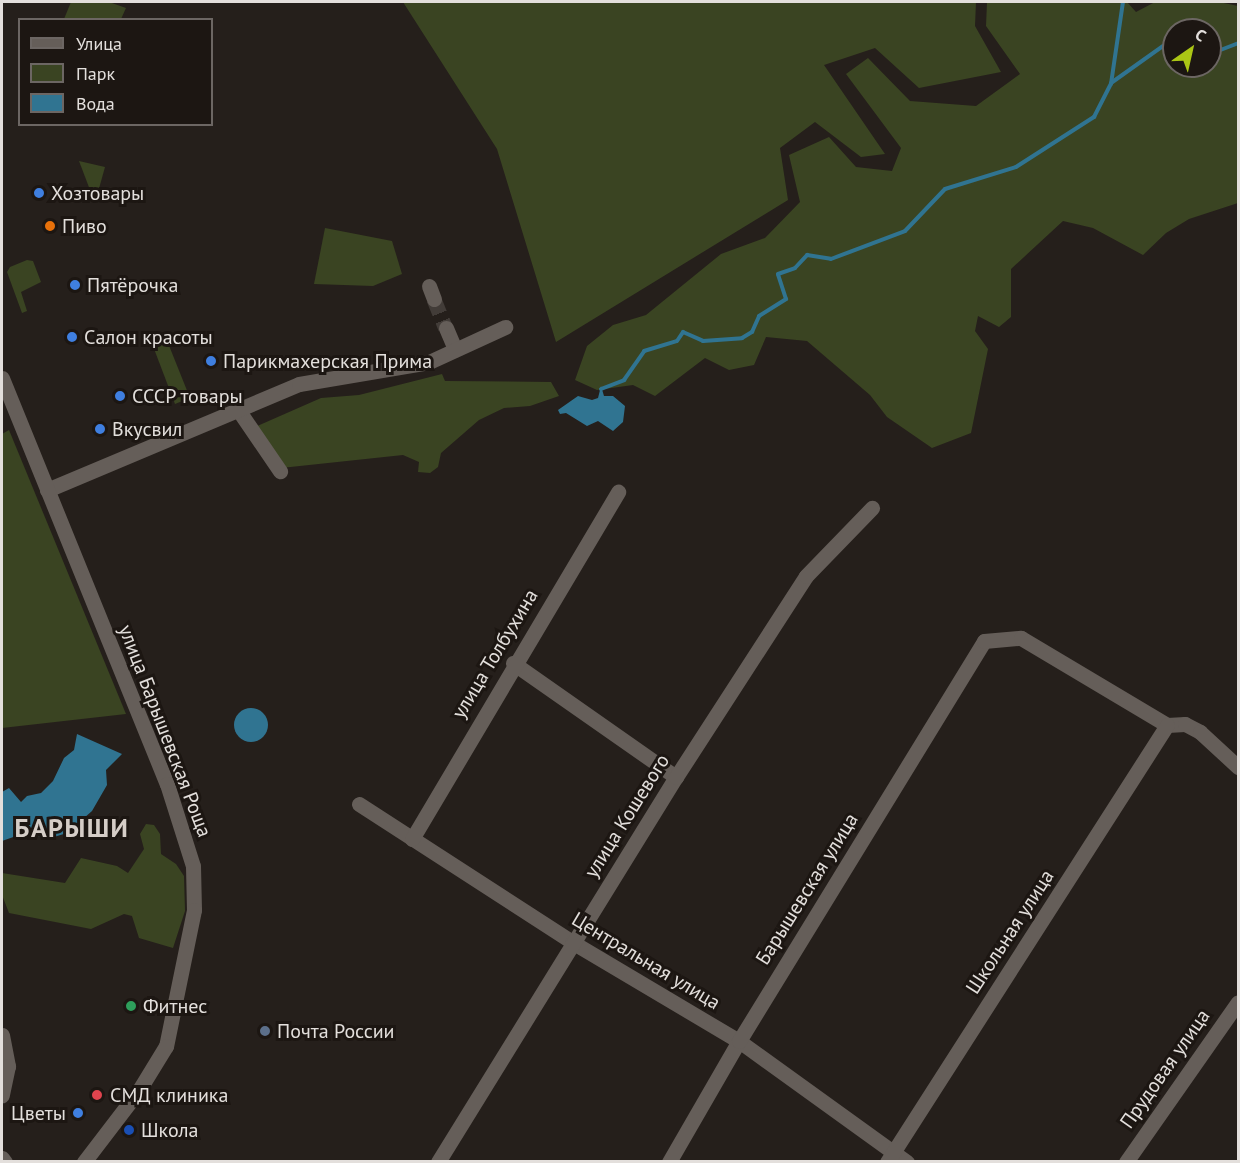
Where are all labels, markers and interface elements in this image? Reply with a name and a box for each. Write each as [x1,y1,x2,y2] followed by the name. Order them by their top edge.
[18,18,213,126] legend
[1162,18,1222,78] north arrow
[1192,24,1210,46] text: С
[76,32,122,55] text: Улица
[76,62,115,85] text: Парк
[76,92,115,115] text: Вода
[51,181,144,205] place label: Хозтовары
[32,186,46,200] marker: Хозтовары
[62,214,107,238] place label: Пиво
[43,219,57,233] marker: Пиво
[87,273,178,297] place label: Пятёрочка
[68,278,82,292] marker: Пятёрочка
[84,325,213,349] place label: Салон красоты
[65,330,79,344] marker: Салон красоты
[223,349,432,373] place label: Парикмахерская Прима
[204,354,218,368] marker: Парикмахерская Прима
[132,384,244,408] place label: СССР товары
[113,389,127,403] marker: СССР товары
[112,417,182,441] place label: Вкусвил
[93,422,107,436] marker: Вкусвил
[447,585,543,723] street label: улица Толбухина
[113,621,217,841] street label: улица Барышевская Роща
[579,750,675,882] street label: улица Кошевого
[751,809,863,969] street label: Барышевская улица
[15,812,129,844] district label: БАРЫШИ
[961,865,1059,999] street label: Школьная улица
[568,907,724,1015] street label: Центральная улица
[143,994,207,1018] place label: Фитнес
[124,999,138,1013] marker: Фитнес
[1115,1005,1215,1133] street label: Прудовая улица
[277,1019,395,1043] place label: Почта России
[258,1024,272,1038] marker: Почта России
[110,1083,228,1107] place label: СМД клиника
[88,1086,106,1104] marker: СМД клиника
[11,1101,66,1125] place label: Цветы
[71,1106,85,1120] marker: Цветы
[141,1118,198,1142] place label: Школа
[122,1123,136,1137] marker: Школа

